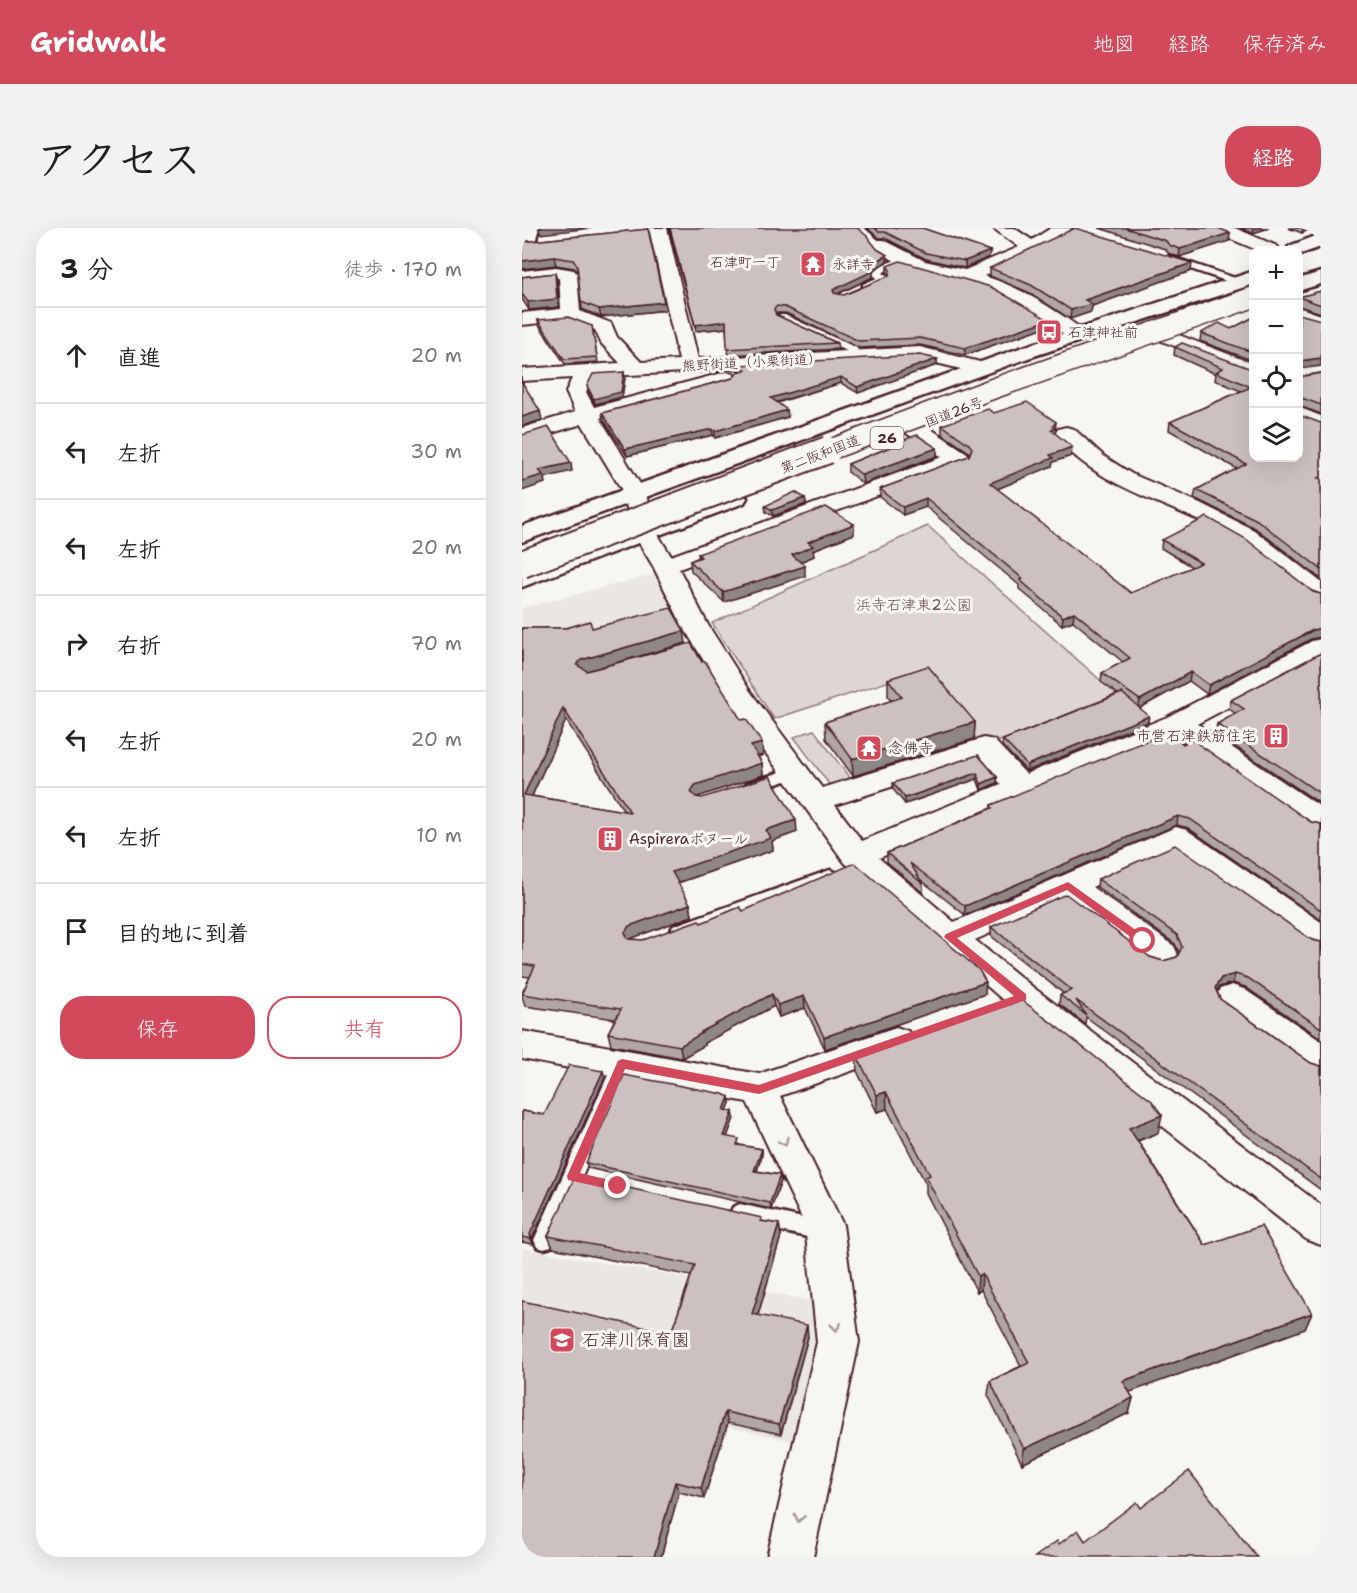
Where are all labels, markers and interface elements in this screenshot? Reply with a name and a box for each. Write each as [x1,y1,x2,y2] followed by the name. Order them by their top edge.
[30,23,167,61] text: Gridwalk
[1093,30,1135,58] text: 地図
[1168,30,1210,58] text: 経路
[1243,30,1327,58] text: 保存済み
[1225,126,1321,187] button: 経路
[36,131,201,187] text: アクセス
[1249,246,1303,462] map controls
[1249,246,1303,300] button: +
[798,249,828,279] temple icon: 永詳寺
[60,251,113,286] text: 3 分
[710,253,780,271] district label: 石津町一丁
[832,255,874,273] place label: 永詳寺
[344,256,462,282] text: 徒歩 · 170 m
[1249,300,1303,354] button: −
[1034,317,1064,347] bus stop icon: 石津神社前
[1068,323,1138,341] place label: 石津神社前
[60,339,93,372] icon: ahead
[411,342,462,368] text: 20 m
[117,343,161,372] text: 直進
[682,349,822,375] street label: 熊野街道（小栗街道）
[1249,354,1303,408] button: locate
[922,393,986,431] street label: 国道26号
[1249,408,1303,462] button: layers
[870,427,904,449] road number: 26
[778,431,862,477] street label: 第二阪和国道
[60,435,93,468] icon: left
[410,438,462,464] text: 30 m
[117,439,161,468] text: 左折
[60,531,93,564] icon: left
[411,534,462,560] text: 20 m
[117,535,161,564] text: 左折
[856,595,972,615] park label: 浜寺石津東2公園
[60,627,93,660] icon: right
[410,630,462,656] text: 70 m
[117,631,161,660] text: 右折
[1261,721,1291,751] building icon: 市営石津鉄筋住宅
[60,723,93,756] icon: left
[411,726,462,752] text: 20 m
[1136,726,1256,746] place label: 市営石津鉄筋住宅
[117,727,161,756] text: 左折
[854,733,884,763] temple icon: 念佛寺
[888,738,933,758] place label: 念佛寺
[60,819,93,852] icon: left
[416,822,462,848] text: 10 m
[117,823,161,852] text: 左折
[595,824,625,854] building icon: Aspireraボヌール
[629,829,748,849] place label: Aspireraボヌール
[60,915,93,948] icon: arrive
[117,919,249,948] text: 目的地に到着
[1129,927,1155,953] route start
[60,996,255,1059] button: 保存
[267,996,462,1059] button: 共有
[777,1136,789,1147] one-way arrow
[604,1172,630,1198] route end
[829,1323,842,1332] one-way arrow
[547,1325,577,1355] school or university icon: 石津川保育園
[582,1328,690,1352] place label: 石津川保育園
[793,1513,806,1523] one-way arrow

